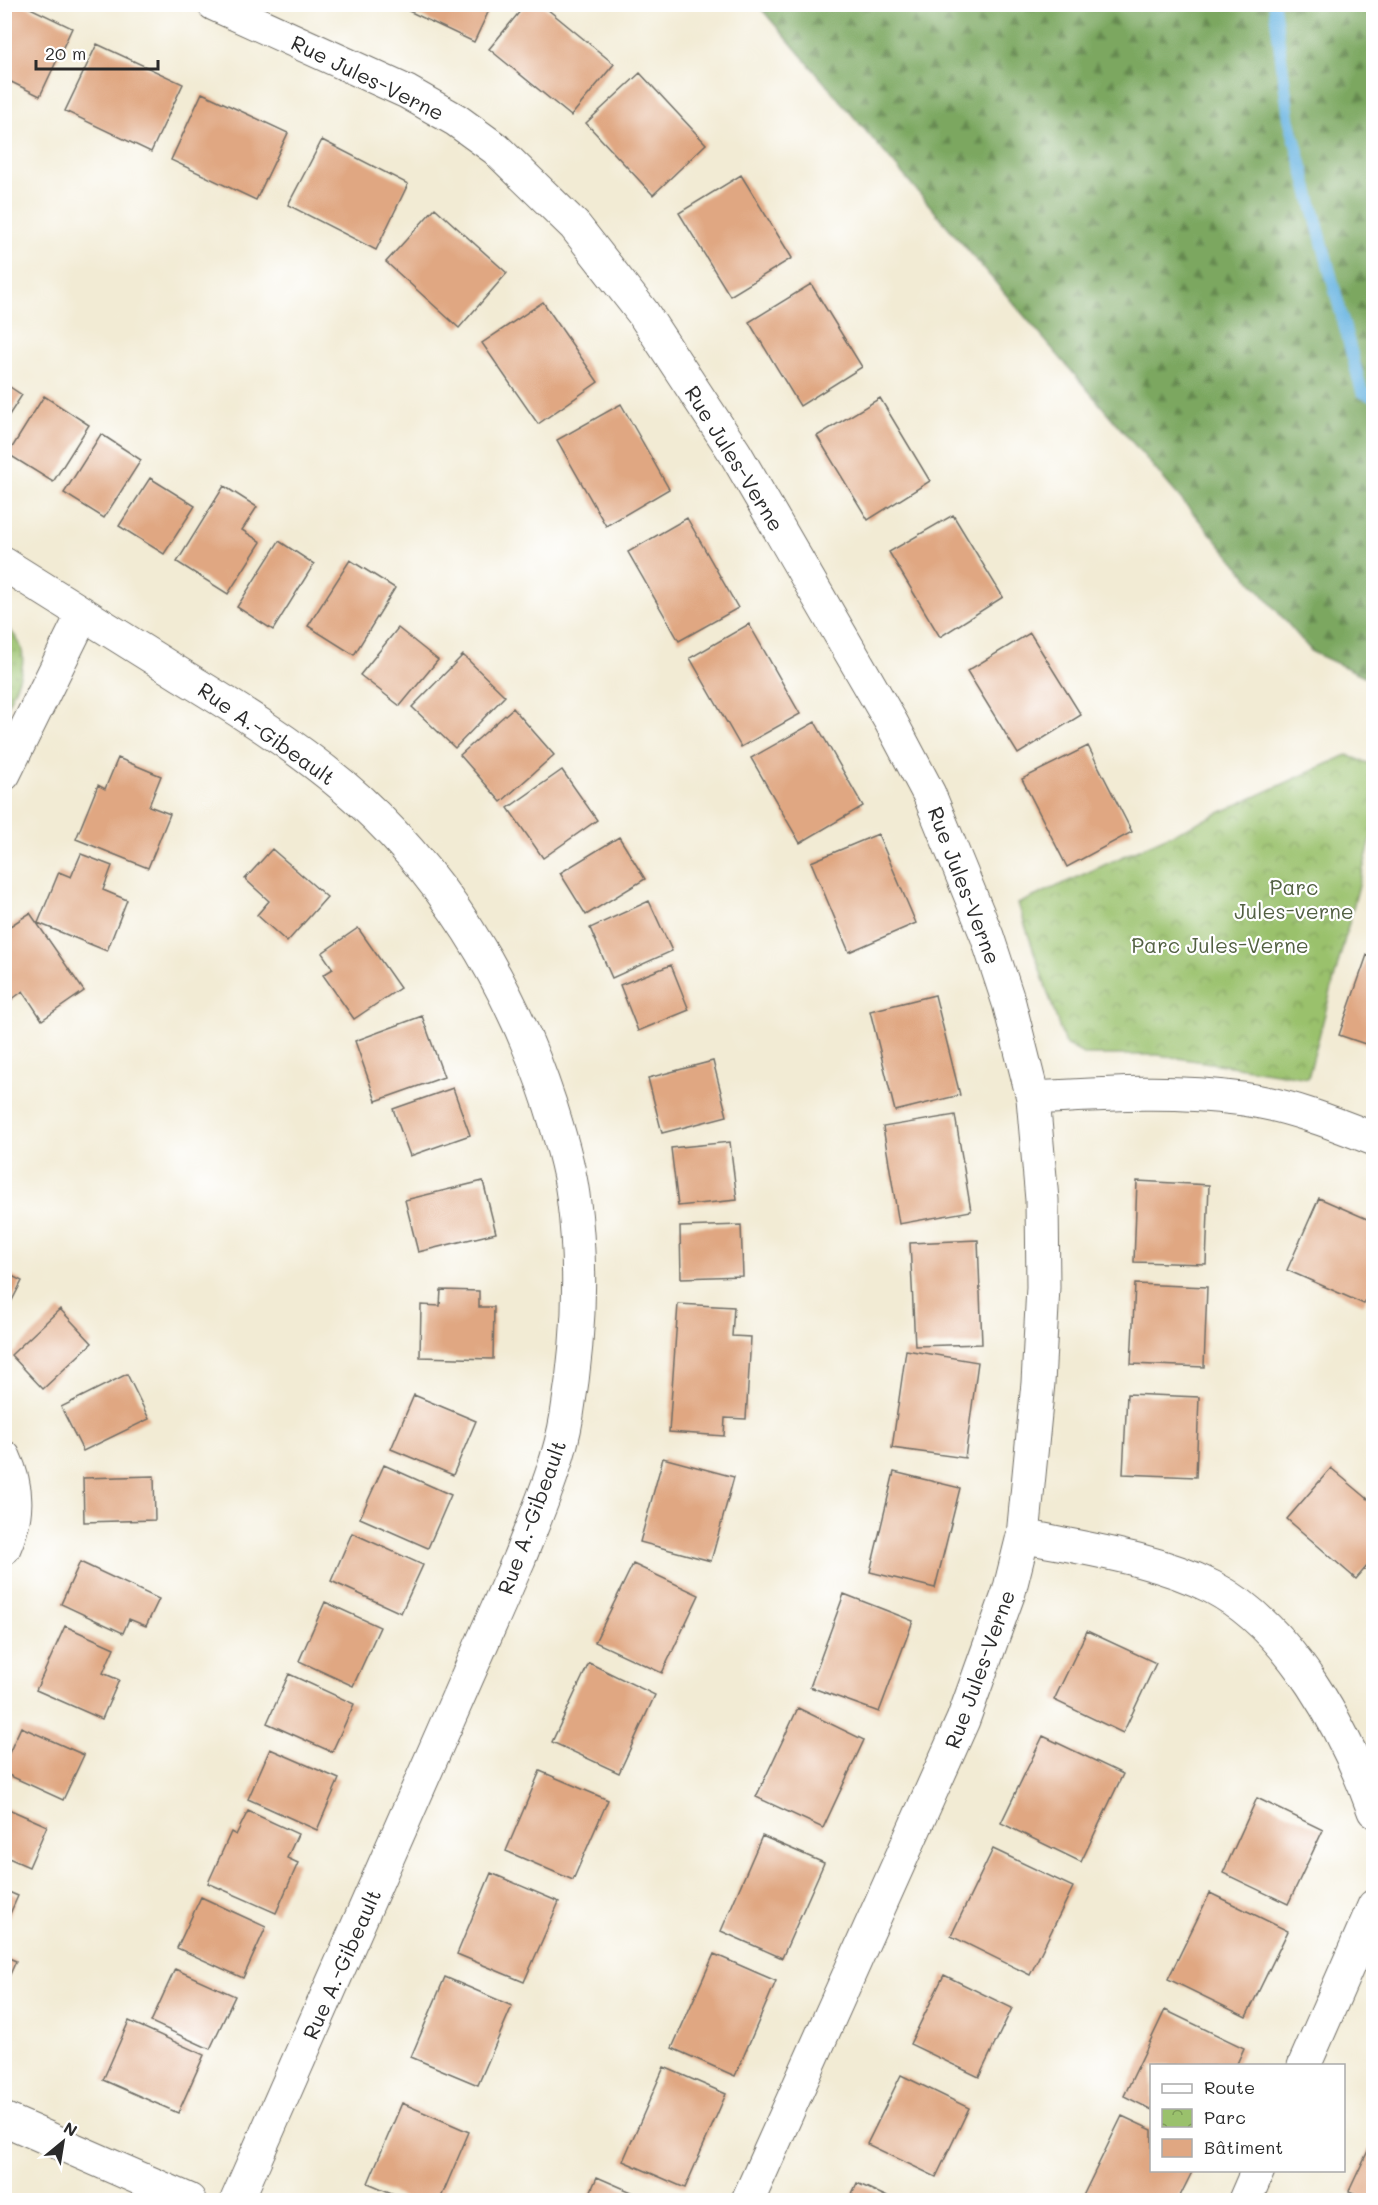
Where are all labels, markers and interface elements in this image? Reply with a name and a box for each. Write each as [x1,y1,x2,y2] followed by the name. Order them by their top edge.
[287,28,449,126] street label: Rue Jules-Verne
[36,33,158,71] scale bar
[45,41,86,65] text: 20 m
[679,380,791,536] street label: Rue Jules-Verne
[193,676,341,790] street label: Rue A.-Gibeault
[923,802,1007,968] street label: Rue Jules-Verne
[1234,873,1354,924] park label: Parc Jules-verne
[1131,931,1309,958] park label: Parc Jules-Verne
[491,1436,571,1598] street label: Rue A.-Gibeault
[938,1586,1020,1752] street label: Rue Jules-Verne
[296,1885,386,2043] street label: Rue A.-Gibeault
[1150,2064,1345,2172] legend
[1204,2075,1255,2099] text: Route
[1204,2105,1246,2129] text: Parc
[33,2112,93,2172] north arrow
[60,2116,81,2141] text: N
[1204,2135,1283,2159] text: Bâtiment

